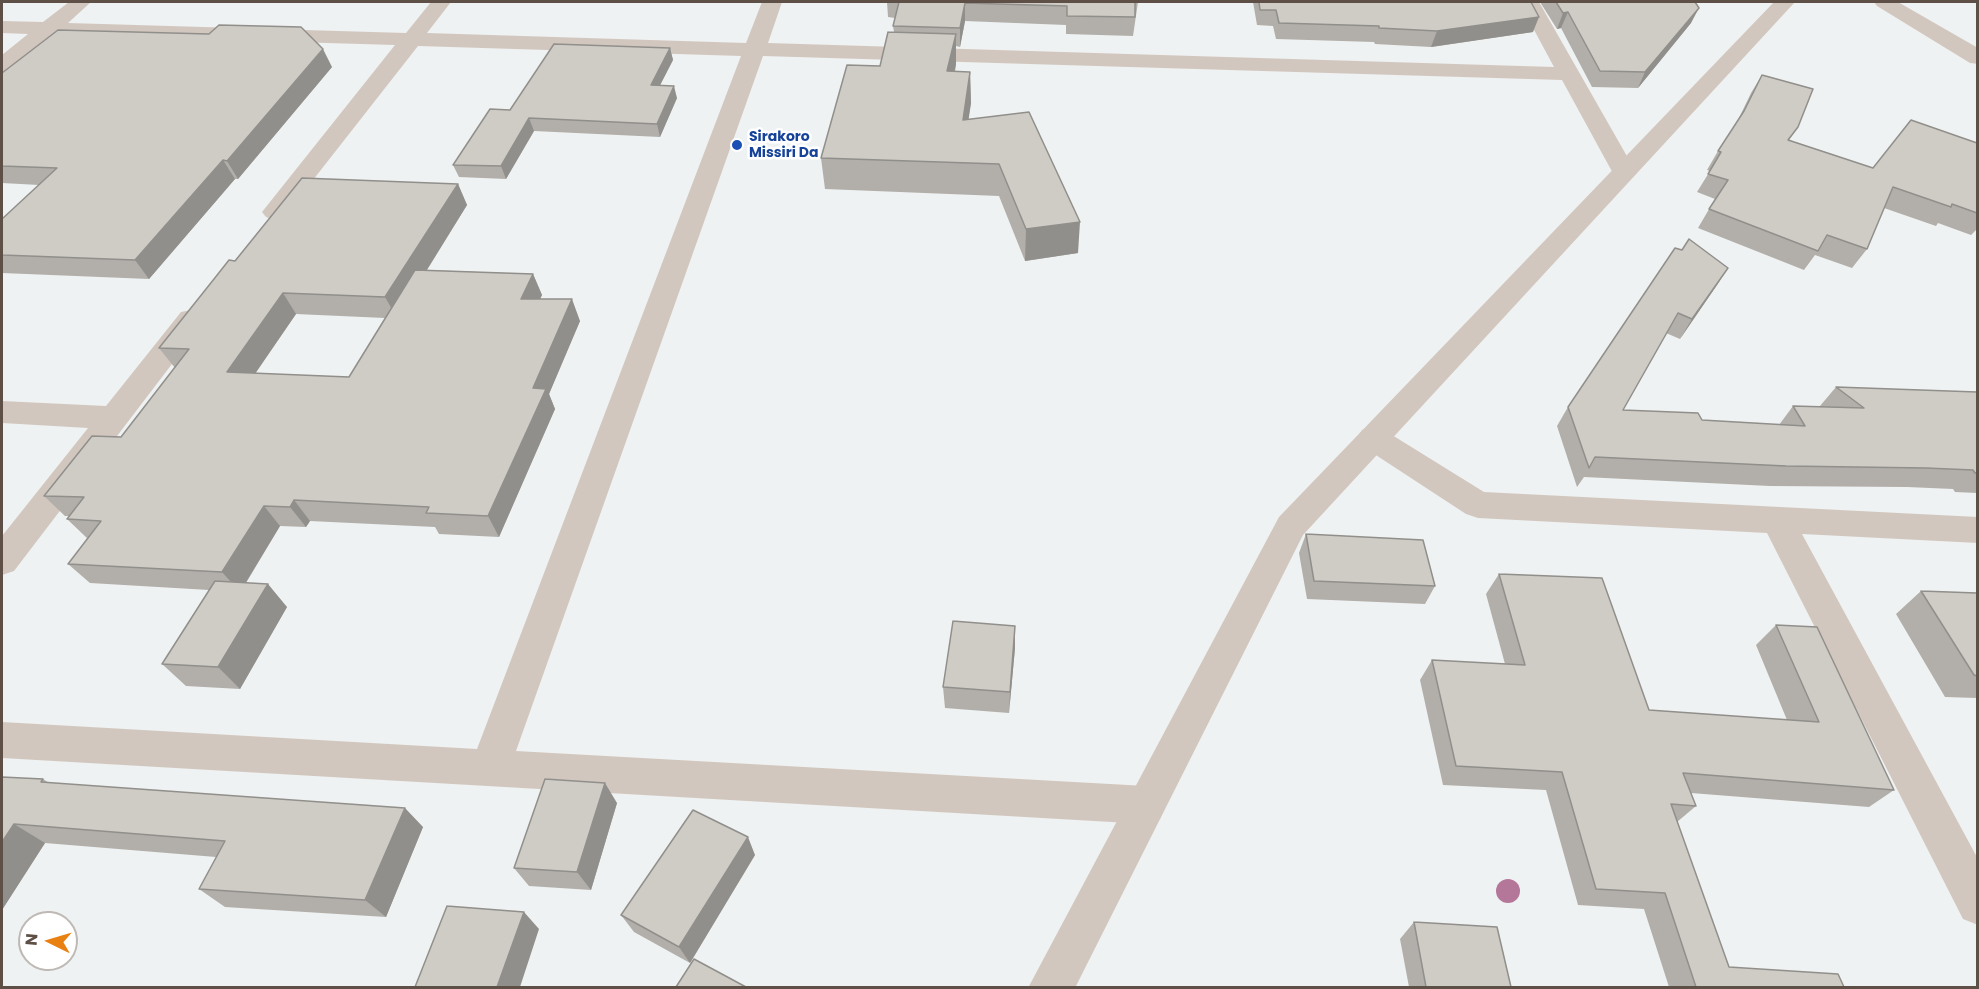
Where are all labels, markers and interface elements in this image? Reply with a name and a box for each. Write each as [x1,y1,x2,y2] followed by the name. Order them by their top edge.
[749,129,819,162] place label: Sirakoro Missiri Da
[730,138,744,152] marker: Sirakoro Missiri Da
[18,911,78,971] north arrow
[20,933,44,947] text: N

